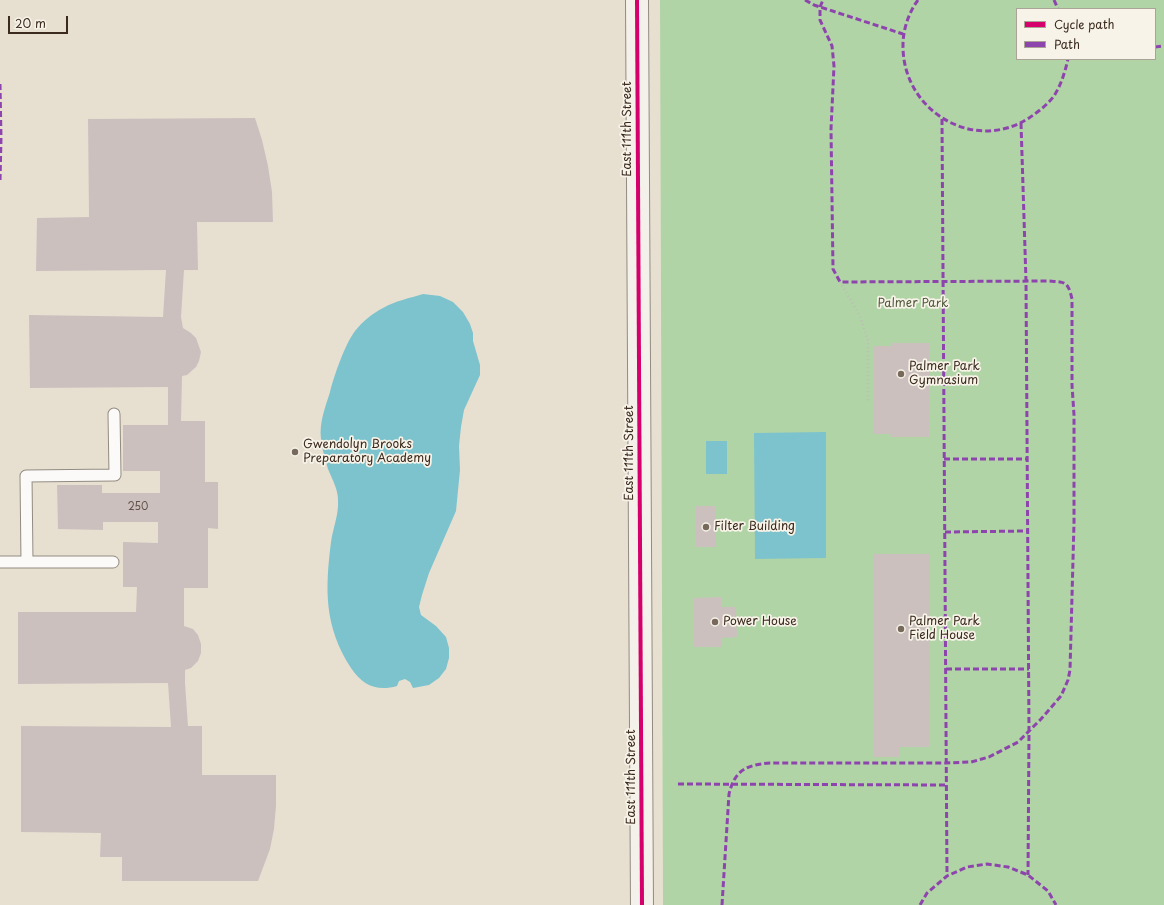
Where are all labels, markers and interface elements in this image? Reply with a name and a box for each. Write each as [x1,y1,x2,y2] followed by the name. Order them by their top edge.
[10,8,70,34] scale bar
[1016,8,1156,60] legend
[15,14,46,32] text: 20 m
[1054,15,1115,33] text: Cycle path
[1054,35,1080,53] text: Path
[621,81,635,177] street label: East 111th Street
[878,297,948,311] park label: Palmer Park
[909,360,980,388] place label: Palmer Park Gymnasium
[896,369,906,379] marker: Palmer Park Gymnasium
[623,405,637,501] street label: East 111th Street
[303,438,431,466] place label: Gwendolyn Brooks Preparatory Academy
[290,447,300,457] marker: Gwendolyn Brooks Preparatory Academy
[128,501,148,513] house number: 250
[714,520,795,534] place label: Filter Building
[701,522,711,532] marker: Filter Building
[723,615,797,629] place label: Power House
[909,615,980,643] place label: Palmer Park Field House
[710,617,720,627] marker: Power House
[896,624,906,634] marker: Palmer Park Field House
[625,729,639,825] street label: East 111th Street

